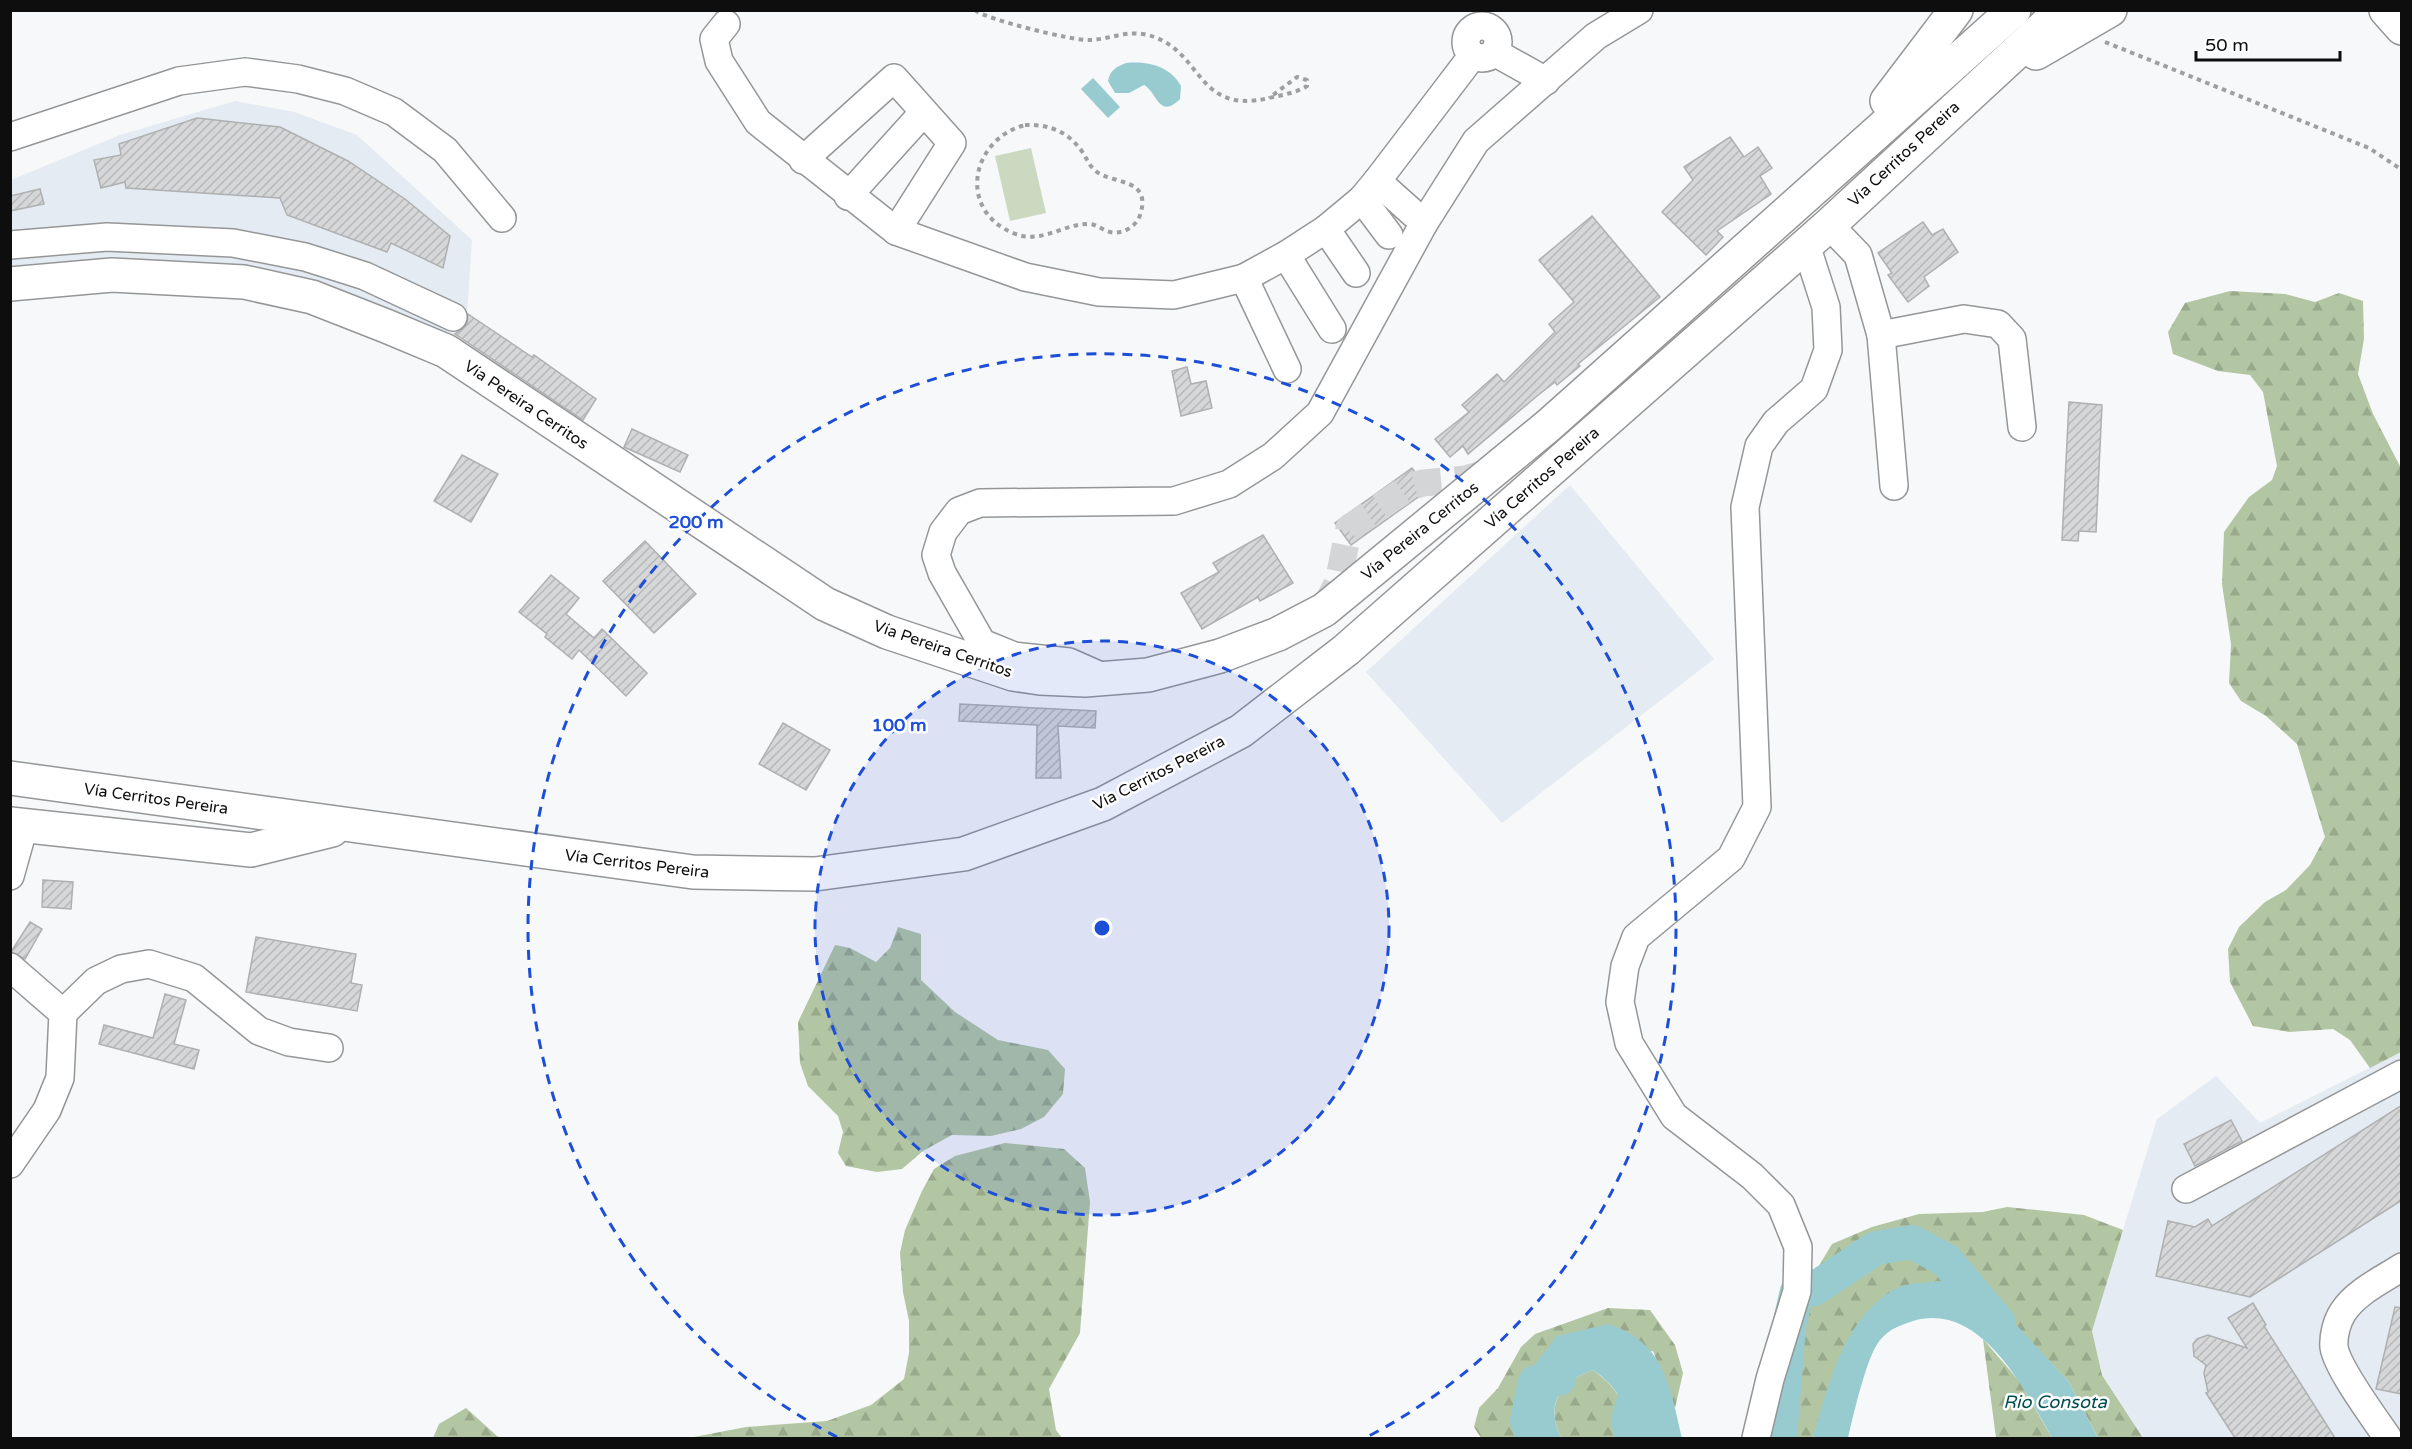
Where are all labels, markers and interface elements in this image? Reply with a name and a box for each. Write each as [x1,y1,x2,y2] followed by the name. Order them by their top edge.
[2196,24,2340,62] scale bar
[2205,34,2249,56] text: 50 m
[1844,97,1964,211] street label: Vía Cerritos Pereira
[460,356,592,454] street label: Vía Pereira Cerritos
[1481,423,1603,533] street label: Vía Cerritos Pereira
[1357,477,1483,585] street label: Vía Pereira Cerritos
[668,511,724,533] text: 200 m
[871,616,1015,682] street label: Vía Pereira Cerritos
[871,714,927,736] text: 100 m
[1090,731,1228,815] street label: Vía Cerritos Pereira
[83,779,229,819] street label: Vía Cerritos Pereira
[564,845,710,883] street label: Vía Cerritos Pereira
[1092,918,1112,938] centre of rings
[2003,1391,2108,1413] water label: Rio Consota

